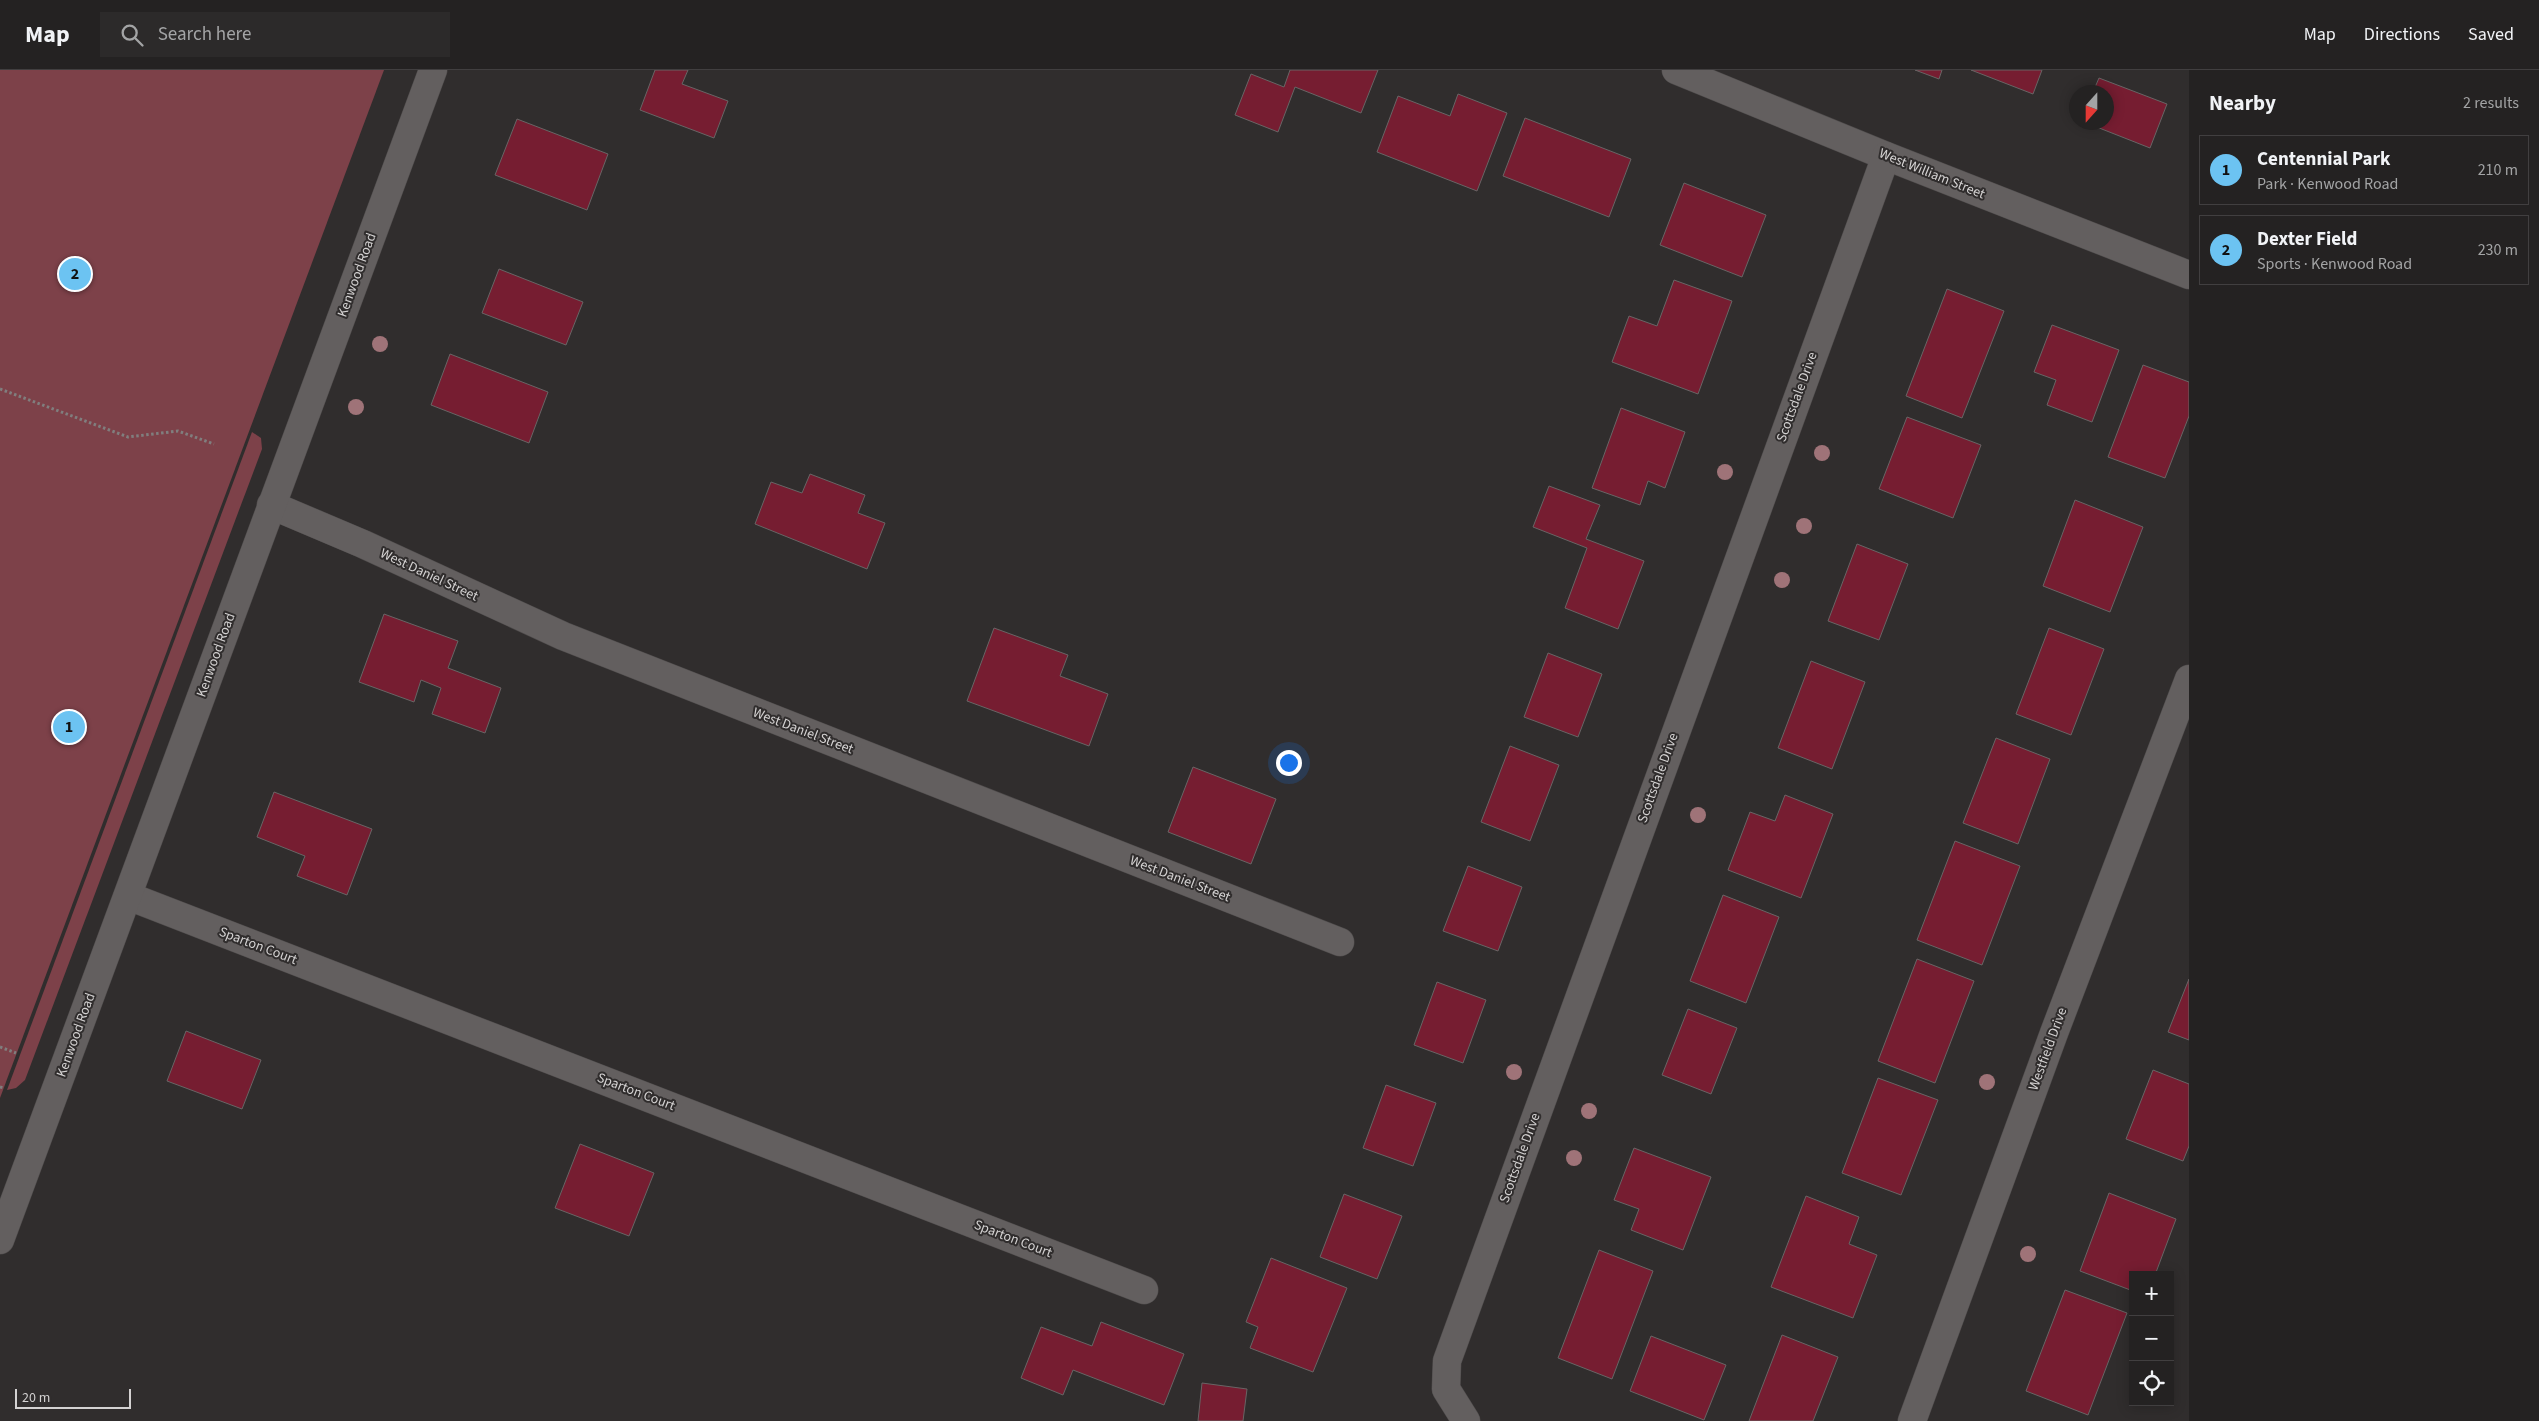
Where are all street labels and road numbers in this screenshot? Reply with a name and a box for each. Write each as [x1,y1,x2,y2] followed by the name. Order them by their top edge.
[1876,144,1988,204] street label: West William Street
[332,230,382,320] street label: Kenwood Road
[1771,349,1823,445] street label: Scottsdale Drive
[377,543,482,607] street label: West Daniel Street
[191,610,241,700] street label: Kenwood Road
[750,703,856,759] street label: West Daniel Street
[1632,730,1684,826] street label: Scottsdale Drive
[1127,851,1233,907] street label: West Daniel Street
[216,922,300,970] street label: Sparton Court
[51,990,101,1080] street label: Kenwood Road
[2024,1005,2072,1093] street label: Westfield Drive
[594,1068,678,1116] street label: Sparton Court
[1494,1110,1546,1206] street label: Scottsdale Drive
[971,1215,1055,1263] street label: Sparton Court

